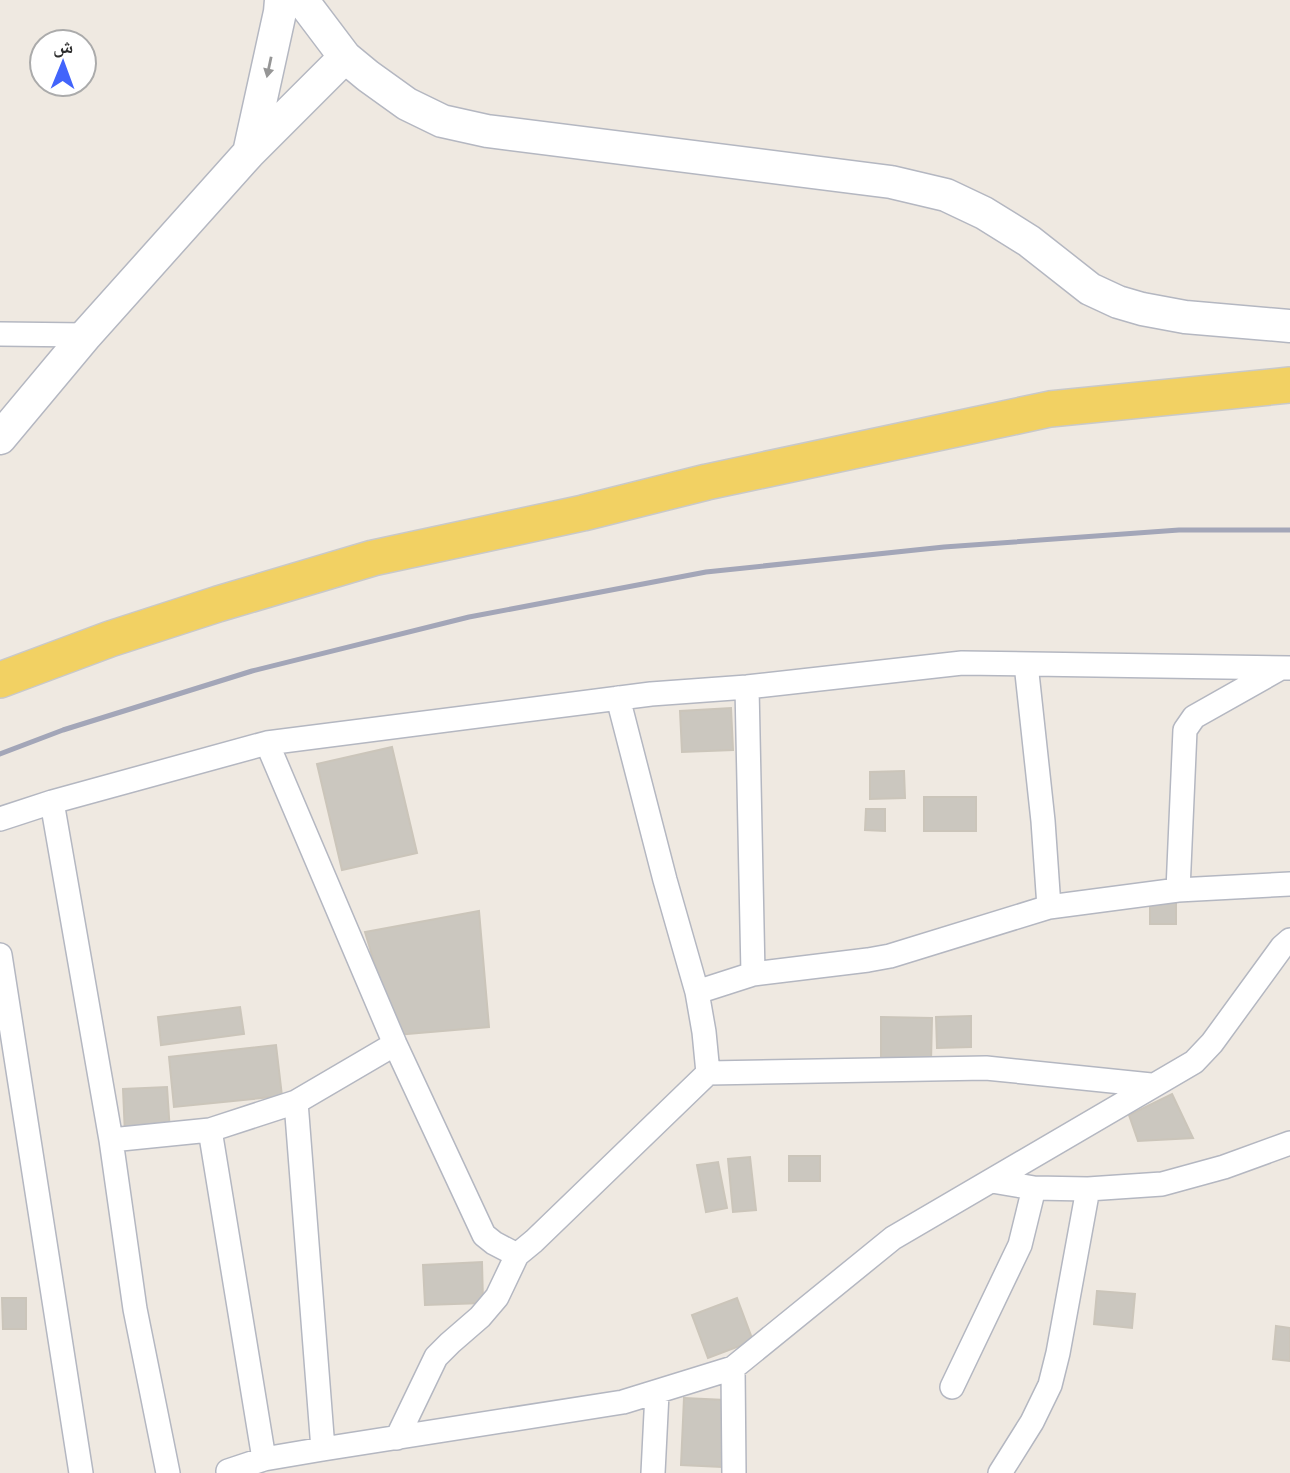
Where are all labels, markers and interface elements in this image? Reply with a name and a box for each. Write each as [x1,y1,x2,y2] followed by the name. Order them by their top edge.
[28,28,98,98] north arrow
[53,35,74,58] text: ش
[263,56,274,78] one-way arrow

